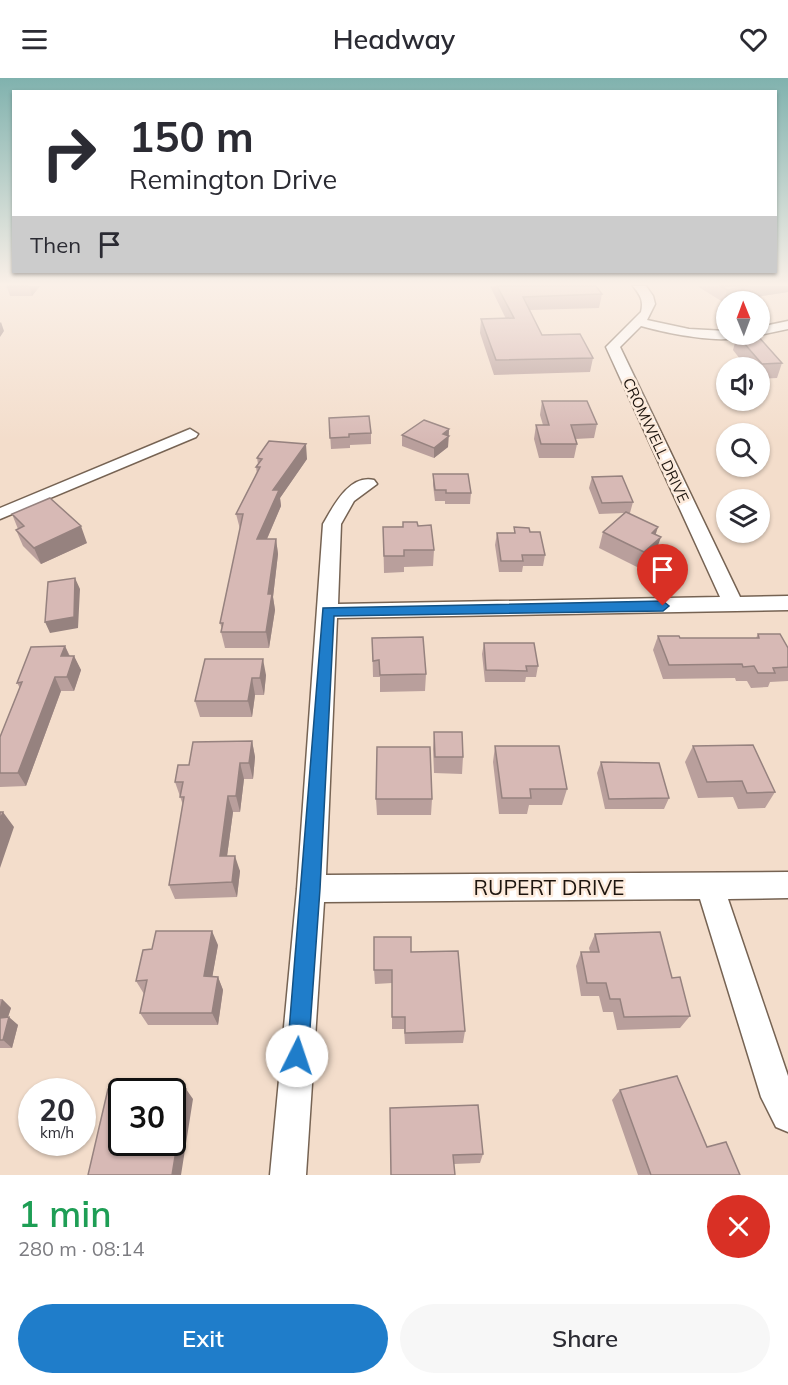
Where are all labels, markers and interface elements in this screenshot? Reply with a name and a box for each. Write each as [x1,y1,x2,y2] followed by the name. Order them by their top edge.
[333,22,455,56] text: Headway
[18,23,51,56] icon: menu
[737,23,770,56] icon: heart
[129,110,254,163] text: 150 m
[30,114,108,192] icon: right
[129,162,337,196] text: Remington Drive
[93,228,126,261] icon: arrive
[30,231,81,259] text: Then
[716,291,770,345] north arrow
[716,291,770,543] map controls
[716,357,770,411] button: sound
[619,375,693,506] street label: CROMWELL DRIVE
[716,423,770,477] button: search
[716,489,770,543] button: layers
[637,544,688,606] pin
[646,553,679,586] icon: arrive
[474,874,624,900] street label: RUPERT DRIVE
[265,1024,329,1088] position arrow
[108,1078,186,1156] speed limit sign: 30
[39,1091,75,1129] text: 20
[40,1123,74,1142] text: km/h
[18,1191,112,1236] text: 1 min
[707,1195,770,1258] button: close
[18,1236,144,1261] text: 280 m · 08:14
[18,1304,388,1373] button: Exit
[400,1304,770,1373] button: Share

